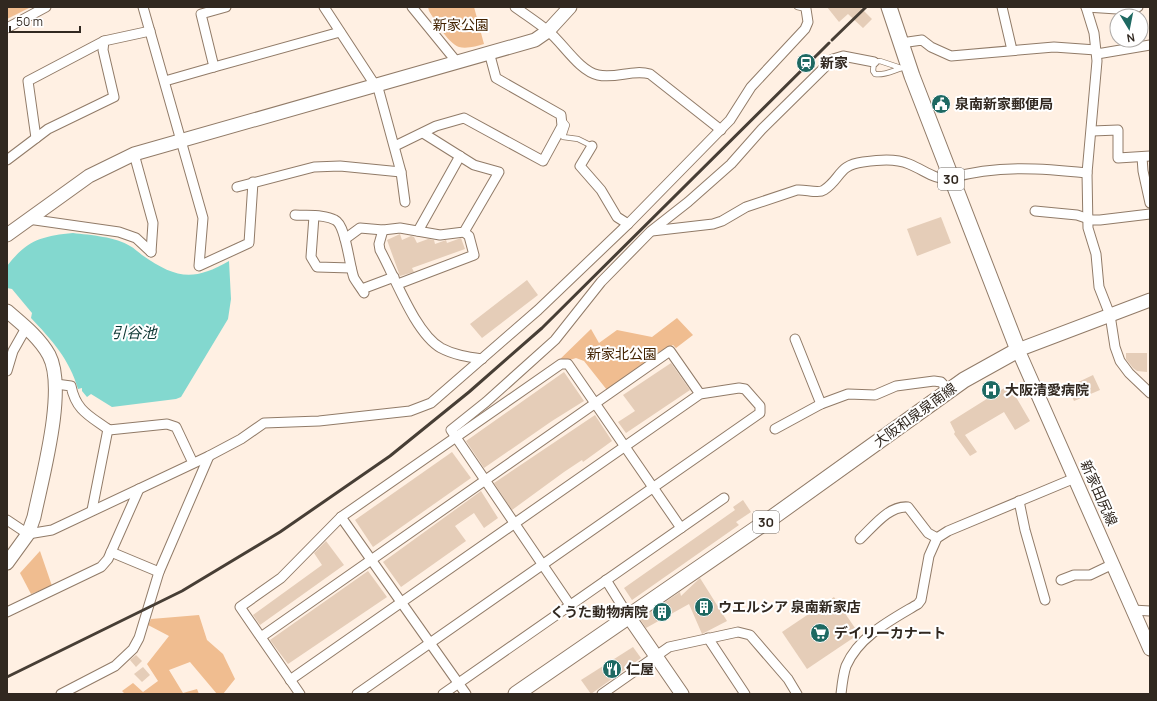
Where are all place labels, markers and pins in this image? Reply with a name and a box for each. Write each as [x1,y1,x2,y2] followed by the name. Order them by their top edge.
[795,52,817,74] station icon: 新家
[820,53,848,72] place label: 新家
[930,93,952,115] public building icon: 泉南新家郵便局
[955,94,1053,113] place label: 泉南新家郵便局
[980,379,1002,401] hospital icon: 大阪清愛病院
[1005,380,1089,399] place label: 大阪清愛病院
[693,596,715,618] building icon: ウエルシア 泉南新家店
[718,597,861,616] place label: ウエルシア 泉南新家店
[651,601,673,623] building icon: くうた動物病院
[550,602,648,621] place label: くうた動物病院
[809,622,831,644] supermarket icon: デイリーカナート
[834,623,946,642] place label: デイリーカナート
[601,658,623,680] restaurant icon: 仁屋
[626,659,654,678] place label: 仁屋

